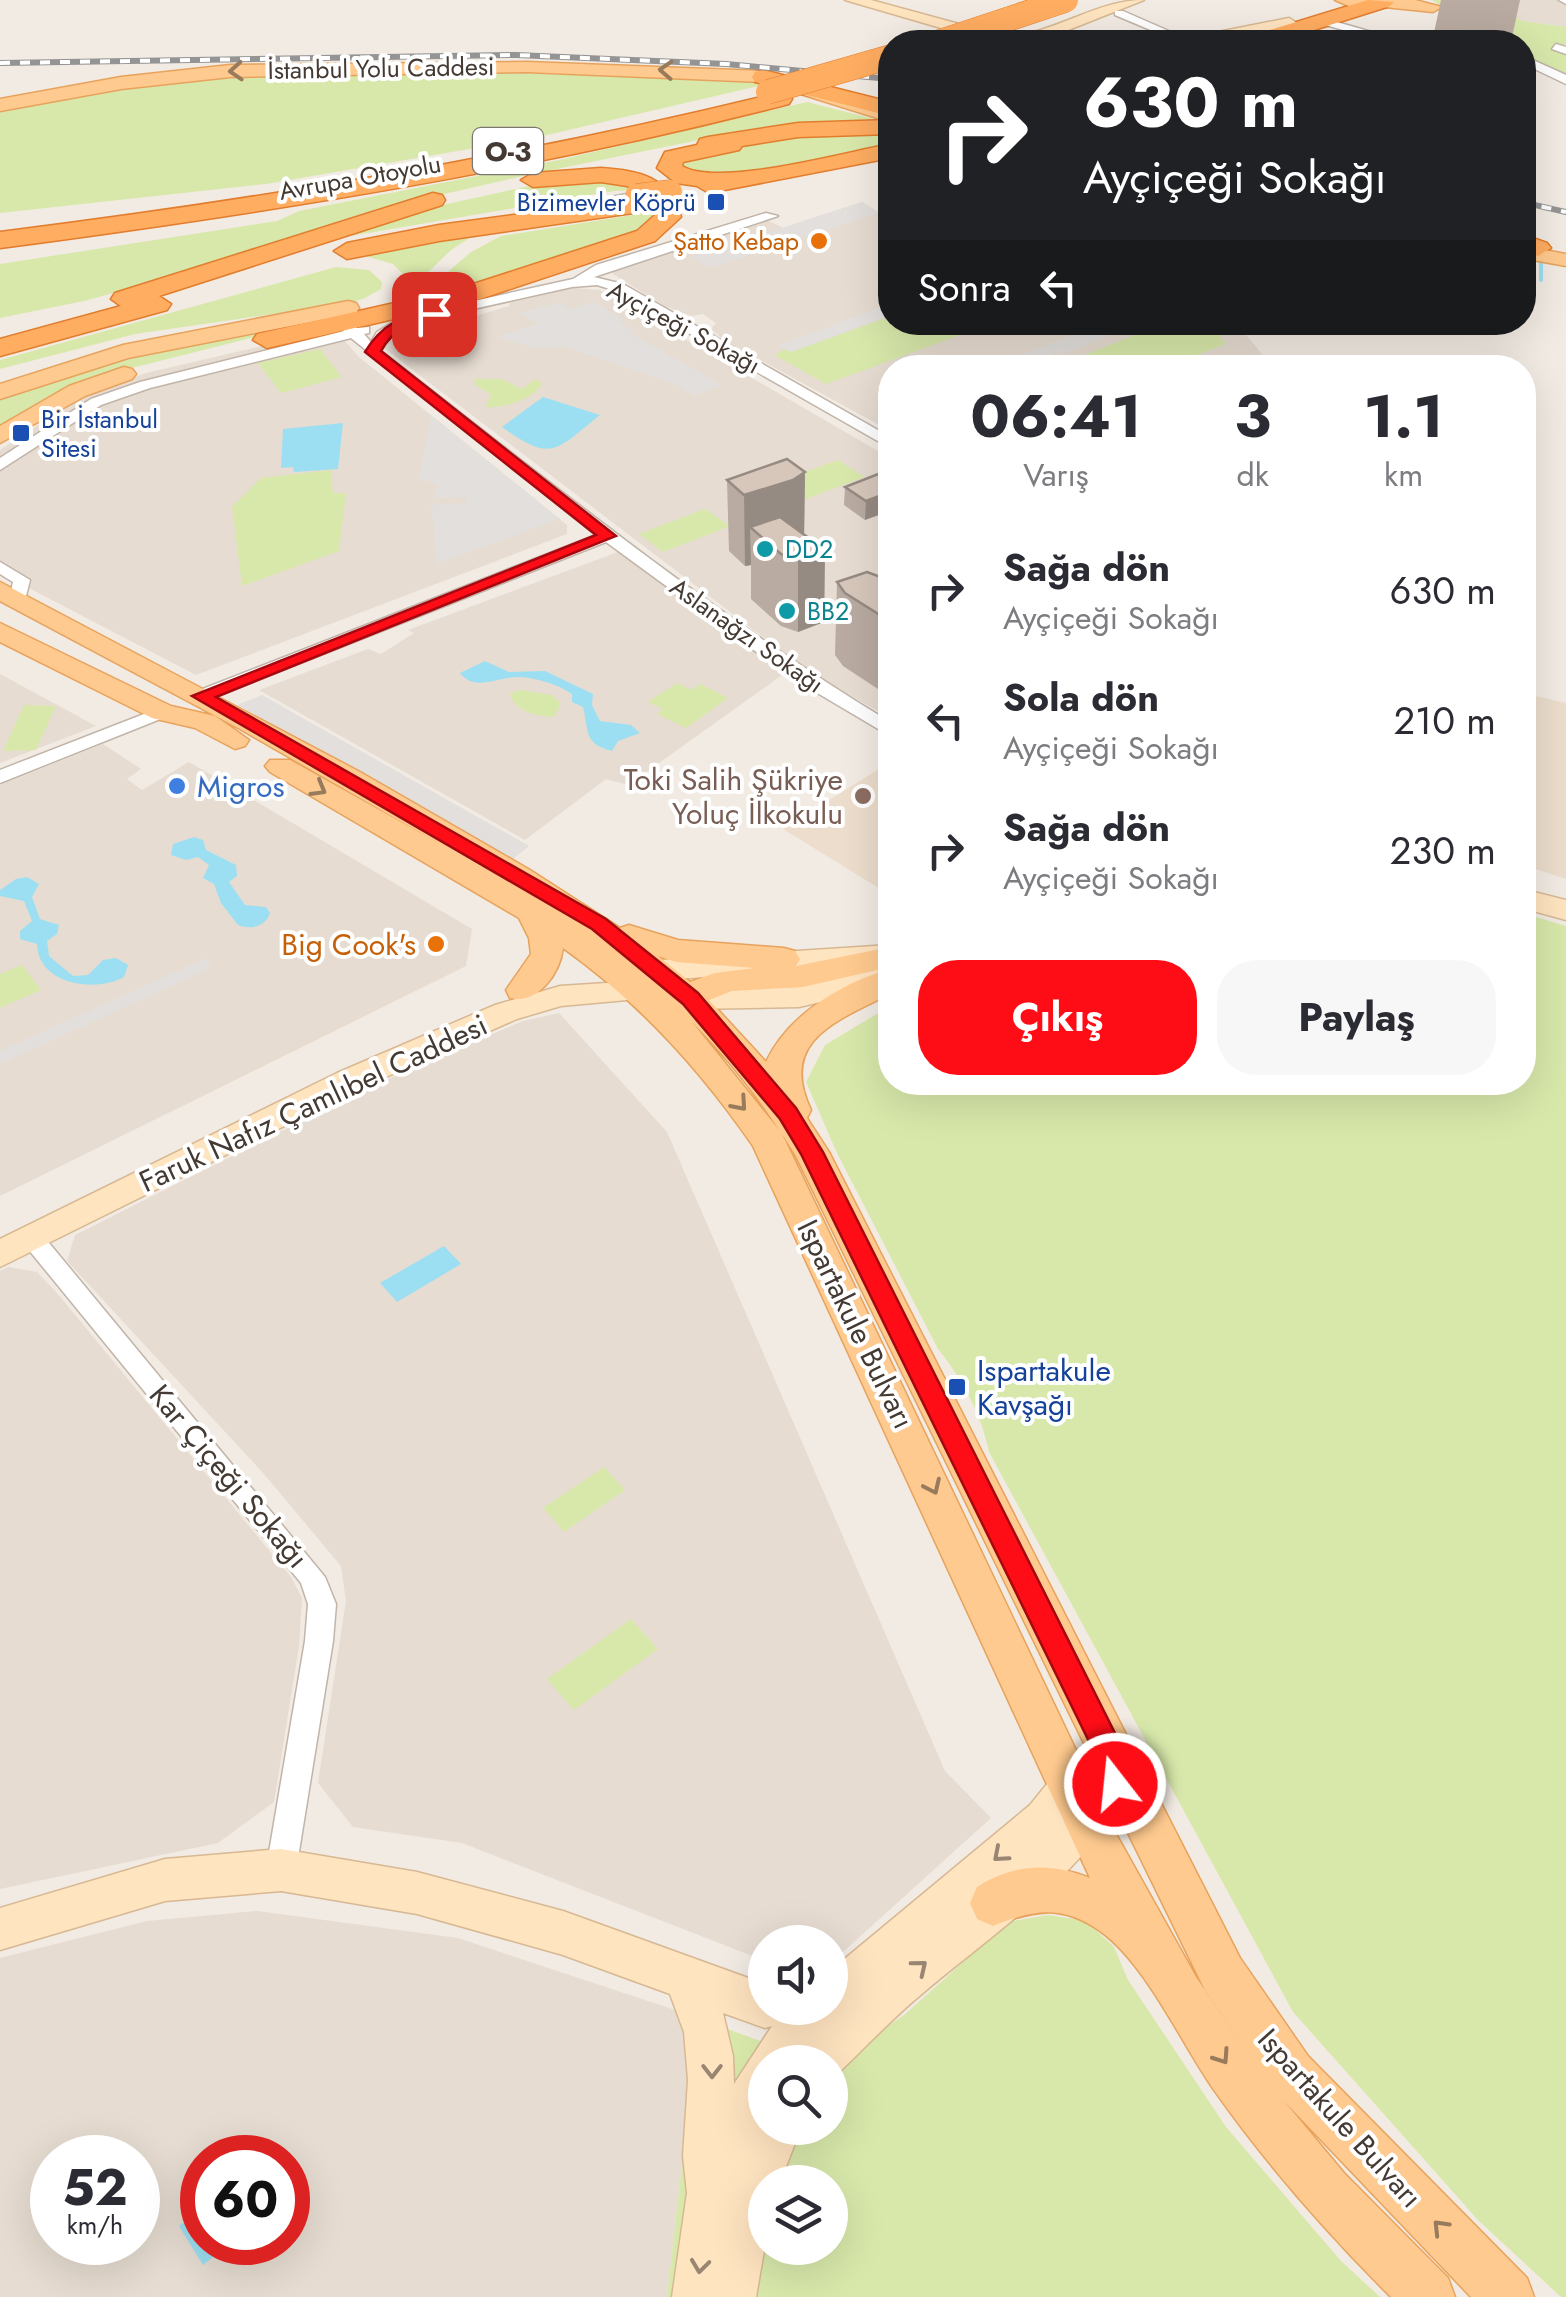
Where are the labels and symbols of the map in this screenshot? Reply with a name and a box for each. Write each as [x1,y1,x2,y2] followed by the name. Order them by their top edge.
[267,48,495,88] street label: İstanbul Yolu Caddesi
[228,60,244,81] one-way arrow
[658,60,674,81] one-way arrow
[473,128,543,174] road number: O-3
[276,145,444,209] street label: Avrupa Otoyolu
[517,184,696,220] place label: Bizimevler Köprü
[705,191,727,213] marker: Bizimevler Köprü
[673,223,799,259] place label: Şatto Kebap
[808,230,830,252] marker: Şatto Kebap
[392,272,477,357] pin
[601,272,767,382] street label: Ayçiçeği Sokağı
[41,401,158,466] place label: Bir İstanbul Sitesi
[10,422,32,444] marker: Bir İstanbul Sitesi
[785,531,833,567] place label: DD2
[754,538,776,560] marker: DD2
[663,569,831,701] street label: Aslanağzı Sokağı
[807,593,849,629] place label: BB2
[776,600,798,622] marker: BB2
[624,758,843,835] place label: Toki Salih Şükriye Yoluç İlkokulu
[197,765,285,808] place label: Migros
[166,775,188,797] marker: Migros
[308,777,326,796] one-way arrow
[852,785,874,807] marker: Toki Salih Şükriye Yoluç İlkokulu
[281,923,416,966] place label: Big Cook's
[425,933,447,955] marker: Big Cook's
[132,1003,494,1203] street label: Faruk Nafız Çamlıbel Caddesi
[729,1092,747,1110] one-way arrow
[787,1212,925,1436] street label: Ispartakule Bulvarı
[977,1349,1111,1426] place label: Ispartakule Kavşağı
[139,1375,319,1577] street label: Kar Çiçeği Sokağı
[946,1376,968,1398] marker: Ispartakule Kavşağı
[921,1477,941,1495] one-way arrow
[1063,1732,1167,1836] position arrow
[994,1843,1012,1861] one-way arrow
[908,1961,926,1979] one-way arrow
[1248,2019,1432,2217] street label: Ispartakule Bulvarı
[1209,2047,1228,2065] one-way arrow
[701,2064,722,2080] one-way arrow
[180,2135,310,2265] speed limit sign: 60
[1434,2220,1452,2238] one-way arrow
[690,2258,711,2274] one-way arrow

